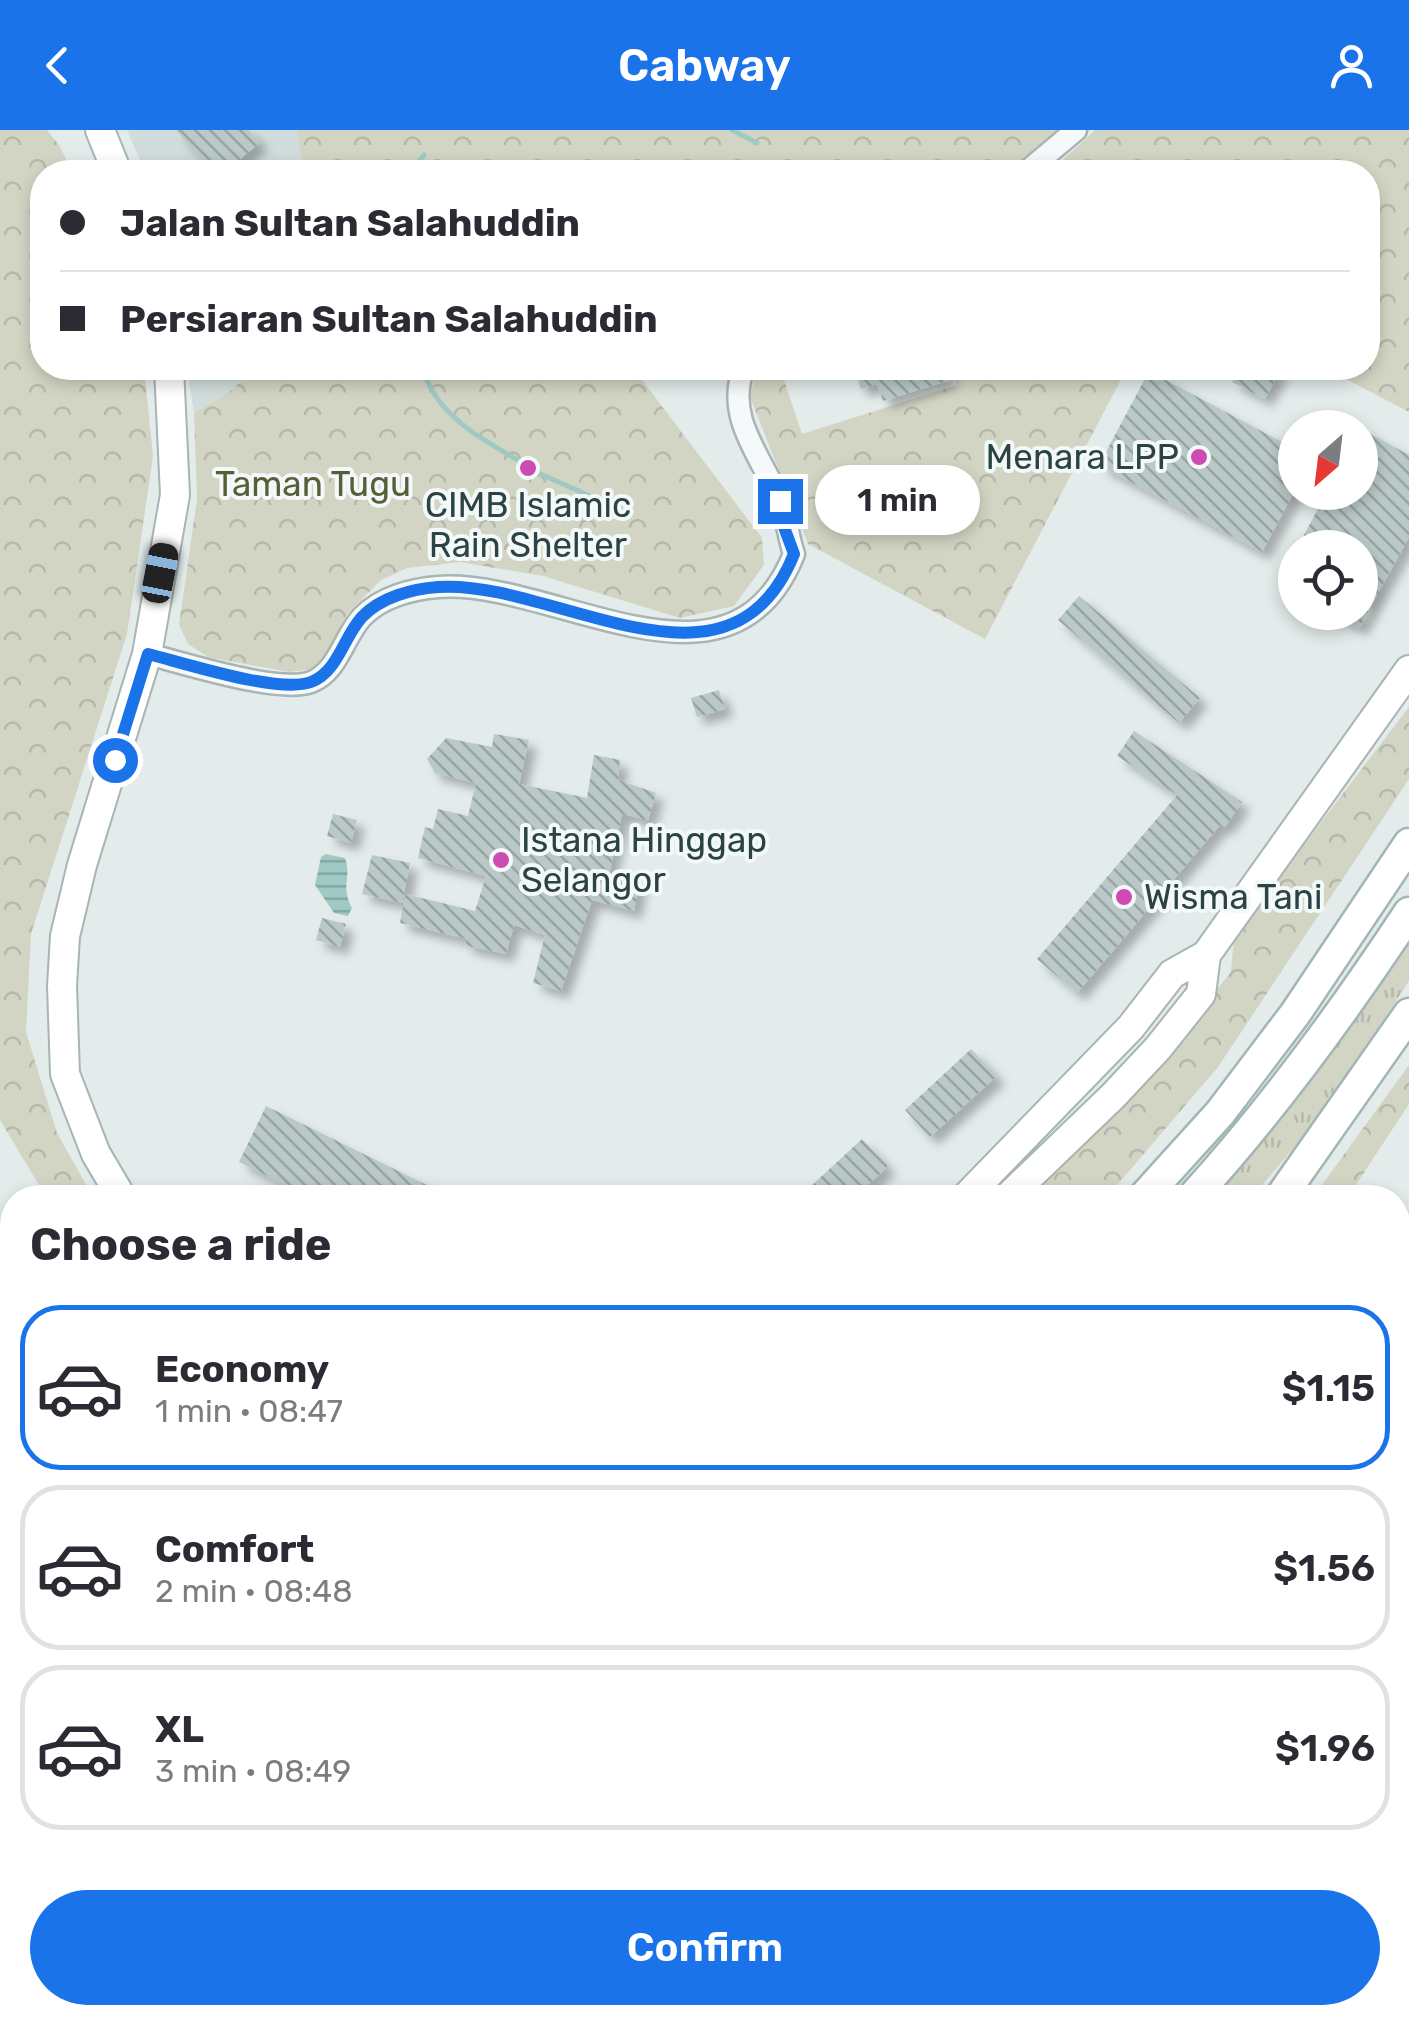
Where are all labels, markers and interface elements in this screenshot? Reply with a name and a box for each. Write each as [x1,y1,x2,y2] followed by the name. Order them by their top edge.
[30,38,85,93] icon: back
[1324,38,1379,93] icon: person
[618,39,791,92] text: Cabway
[120,200,580,246] text: Jalan Sultan Salahuddin
[120,296,658,342] text: Persiaran Sultan Salahuddin
[1278,410,1378,510] north arrow
[1278,410,1378,630] map controls
[986,436,1179,478] place label: Menara LPP
[1188,446,1210,468] marker: Menara LPP
[517,457,539,479] marker: CIMB Islamic Rain Shelter
[215,463,411,505] park label: Taman Tugu
[815,466,980,536] callout: 1 min
[758,479,803,524] route end
[857,481,938,519] text: 1 min
[425,484,631,566] place label: CIMB Islamic Rain Shelter
[1278,530,1378,630] button: locate
[140,541,180,605] car
[93,738,138,783] route start
[521,819,767,901] place label: Istana Hinggap Selangor
[490,849,512,871] marker: Istana Hinggap Selangor
[1144,876,1323,918] place label: Wisma Tani
[1113,886,1135,908] marker: Wisma Tani
[30,1218,332,1271] text: Choose a ride
[35,1343,125,1433] icon: car
[155,1346,329,1392] text: Economy
[1282,1365,1375,1411] text: $1.15
[155,1392,343,1430] text: 1 min · 08:47
[35,1523,125,1613] icon: car
[155,1526,314,1572] text: Comfort
[1273,1545,1375,1591] text: $1.56
[155,1572,353,1610] text: 2 min · 08:48
[35,1703,125,1793] icon: car
[155,1706,204,1752] text: XL
[1275,1725,1375,1771] text: $1.96
[155,1752,351,1790] text: 3 min · 08:49
[30,1890,1380,2005] button: Confirm

